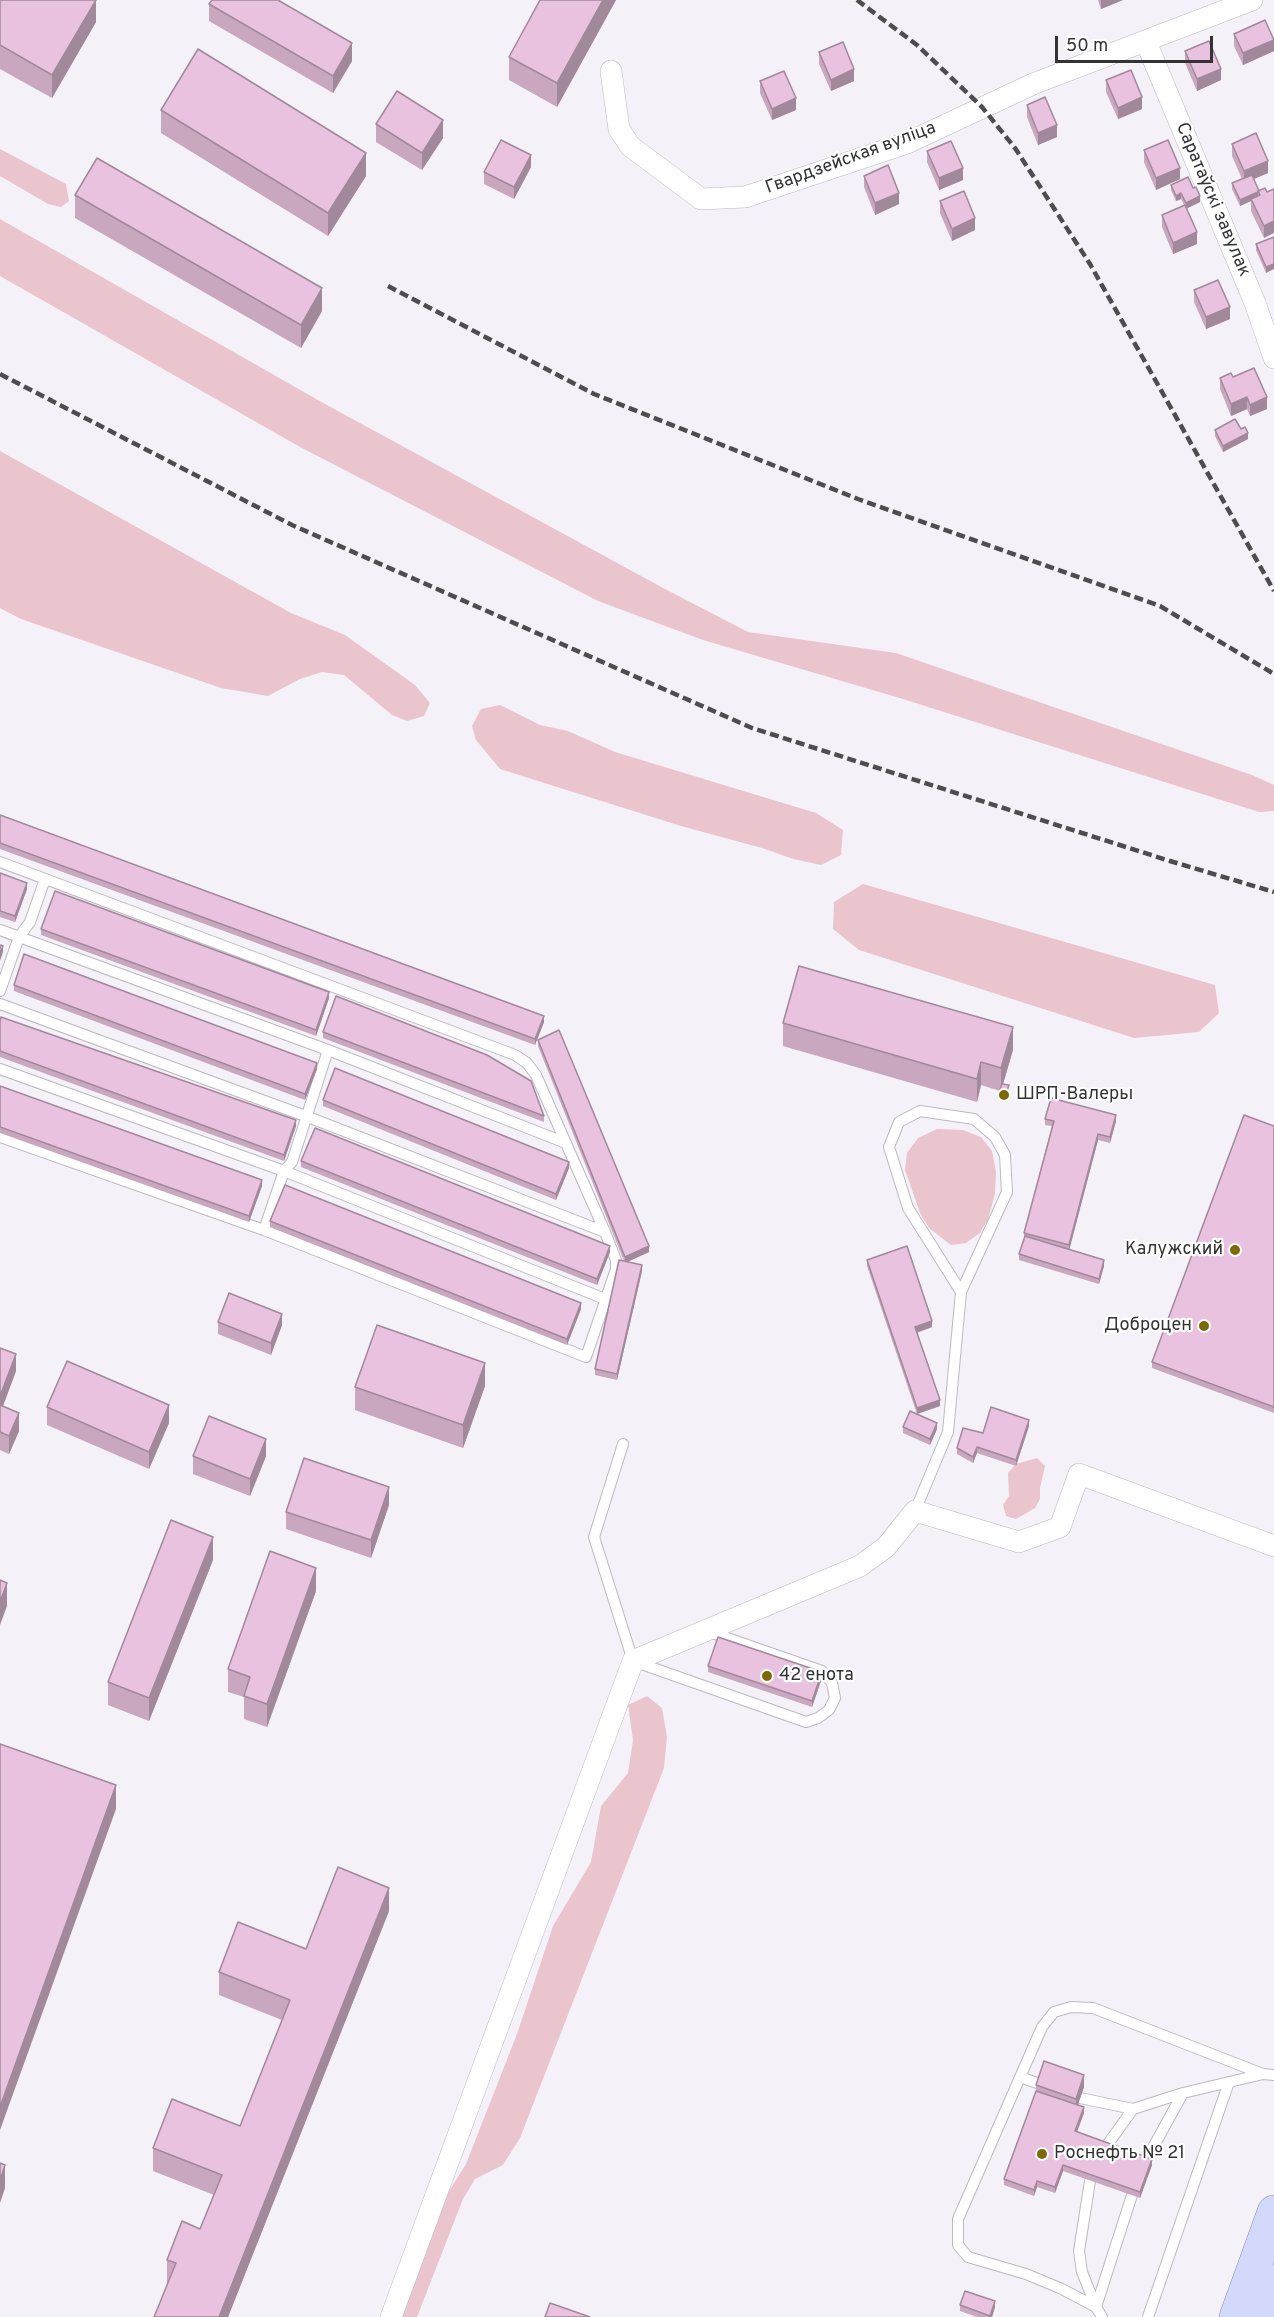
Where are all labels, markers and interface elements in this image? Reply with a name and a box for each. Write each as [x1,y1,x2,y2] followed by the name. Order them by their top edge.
[1058,24,1216,62] scale bar
[1066,35,1108,58] text: 50 m
[763,118,939,200] street label: Гвардзейская вуліца
[1170,120,1254,280] street label: Саратаўскі завулак
[1016,1084,1133,1106] place label: ШРП-Валеры
[997,1088,1011,1102] marker: ШРП-Валеры
[1125,1239,1223,1261] place label: Калужский
[1228,1243,1242,1257] marker: Калужский
[1104,1315,1192,1337] place label: Доброцен
[1197,1319,1211,1333] marker: Доброцен
[779,1665,854,1687] place label: 42 енота
[760,1669,774,1683] marker: 42 енота
[1054,2143,1185,2165] place label: Роснефть № 21
[1035,2147,1049,2161] marker: Роснефть № 21

